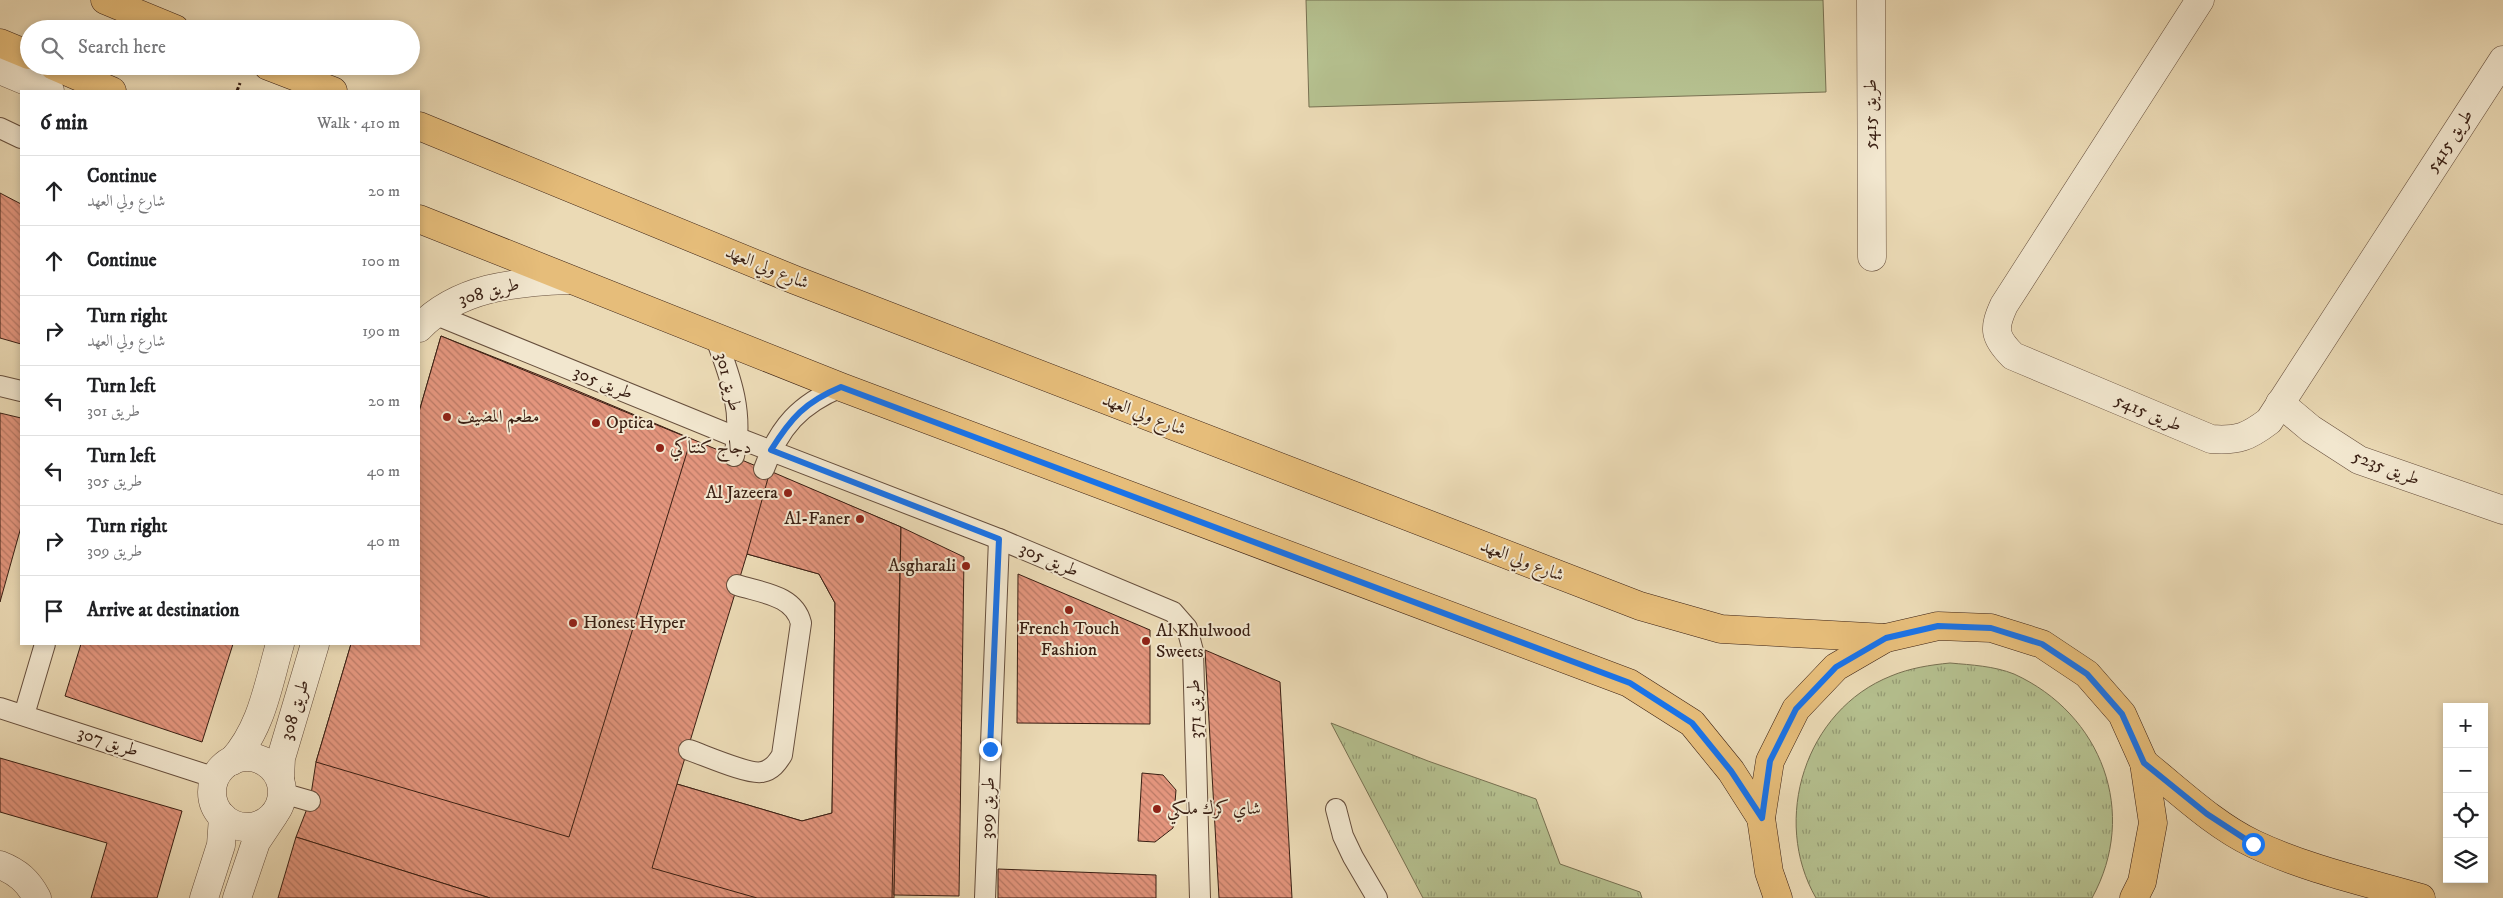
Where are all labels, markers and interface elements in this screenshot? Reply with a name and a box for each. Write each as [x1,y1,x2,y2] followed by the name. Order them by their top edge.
[20,20,420,75] search box
[38,34,66,62] icon: search
[78,36,166,59] text: Search here
[1860,79,1882,149] street label: طريق 5415
[2422,105,2478,177] street label: طريق 5415
[40,110,88,136] text: 6 min
[317,113,400,133] text: Walk · 410 m
[87,165,157,188] text: Continue
[40,177,68,205] icon: ahead
[368,181,400,201] text: 20 m
[87,191,165,211] text: شارع ولي العهد
[721,241,812,298] street label: شارع ولي العهد
[40,247,68,275] icon: ahead
[87,249,157,272] text: Continue
[362,251,400,271] text: 100 m
[456,273,522,311] street label: طريق 308
[87,305,167,328] text: Turn right
[40,317,68,345] icon: right
[362,321,400,341] text: 190 m
[87,331,165,351] text: شارع ولي العهد
[710,350,746,414] street label: طريق 301
[570,361,636,405] street label: طريق 305
[87,375,156,398] text: Turn left
[40,387,68,415] icon: left
[1098,389,1189,444] street label: شارع ولي العهد
[2111,389,2185,437] street label: طريق 5415
[368,391,400,411] text: 20 m
[87,401,140,421] text: طريق 301
[457,406,540,433] place label: مطعم المضيف
[441,411,453,423] marker: مطعم المضيف
[606,412,654,434] place label: Optica
[590,417,602,429] marker: Optica
[670,435,751,463] place label: دجاج كنتاكي
[654,442,666,454] marker: دجاج كنتاكي
[87,445,156,468] text: Turn left
[2349,445,2423,491] street label: طريق 5235
[40,457,68,485] icon: left
[367,461,400,481] text: 40 m
[87,471,142,491] text: طريق 305
[706,482,778,504] place label: Al Jazeera
[782,487,794,499] marker: Al Jazeera
[784,508,850,530] place label: Al-Faner
[854,513,866,525] marker: Al-Faner
[87,515,167,538] text: Turn right
[40,527,68,555] icon: right
[367,531,400,551] text: 40 m
[1476,535,1567,590] street label: شارع ولي العهد
[1016,538,1082,582] street label: طريق 305
[87,541,142,561] text: طريق 309
[888,555,956,577] place label: Asgharali
[960,560,972,572] marker: Asgharali
[40,597,68,625] icon: arrive
[87,599,239,622] text: Arrive at destination
[1063,604,1075,616] marker: French Touch Fashion
[583,612,686,634] place label: Honest Hyper
[567,617,579,629] marker: Honest Hyper
[1018,618,1120,661] place label: French Touch Fashion
[1156,620,1251,663] place label: Al Khulwood Sweets
[1140,635,1152,647] marker: Al Khulwood Sweets
[275,677,315,743] street label: طريق 308
[1183,679,1207,739] street label: طريق 371
[2443,703,2488,883] map controls
[2443,703,2488,748] button: +
[75,722,141,762] street label: طريق 307
[979,738,1002,761] route end
[2443,748,2488,793] button: −
[976,777,1000,839] street label: طريق 309
[2443,793,2488,838] button: locate
[1167,798,1261,825] place label: شاي كرك ملكي
[1151,803,1163,815] marker: شاي كرك ملكي
[2242,833,2265,856] route start
[2443,838,2488,883] button: layers

